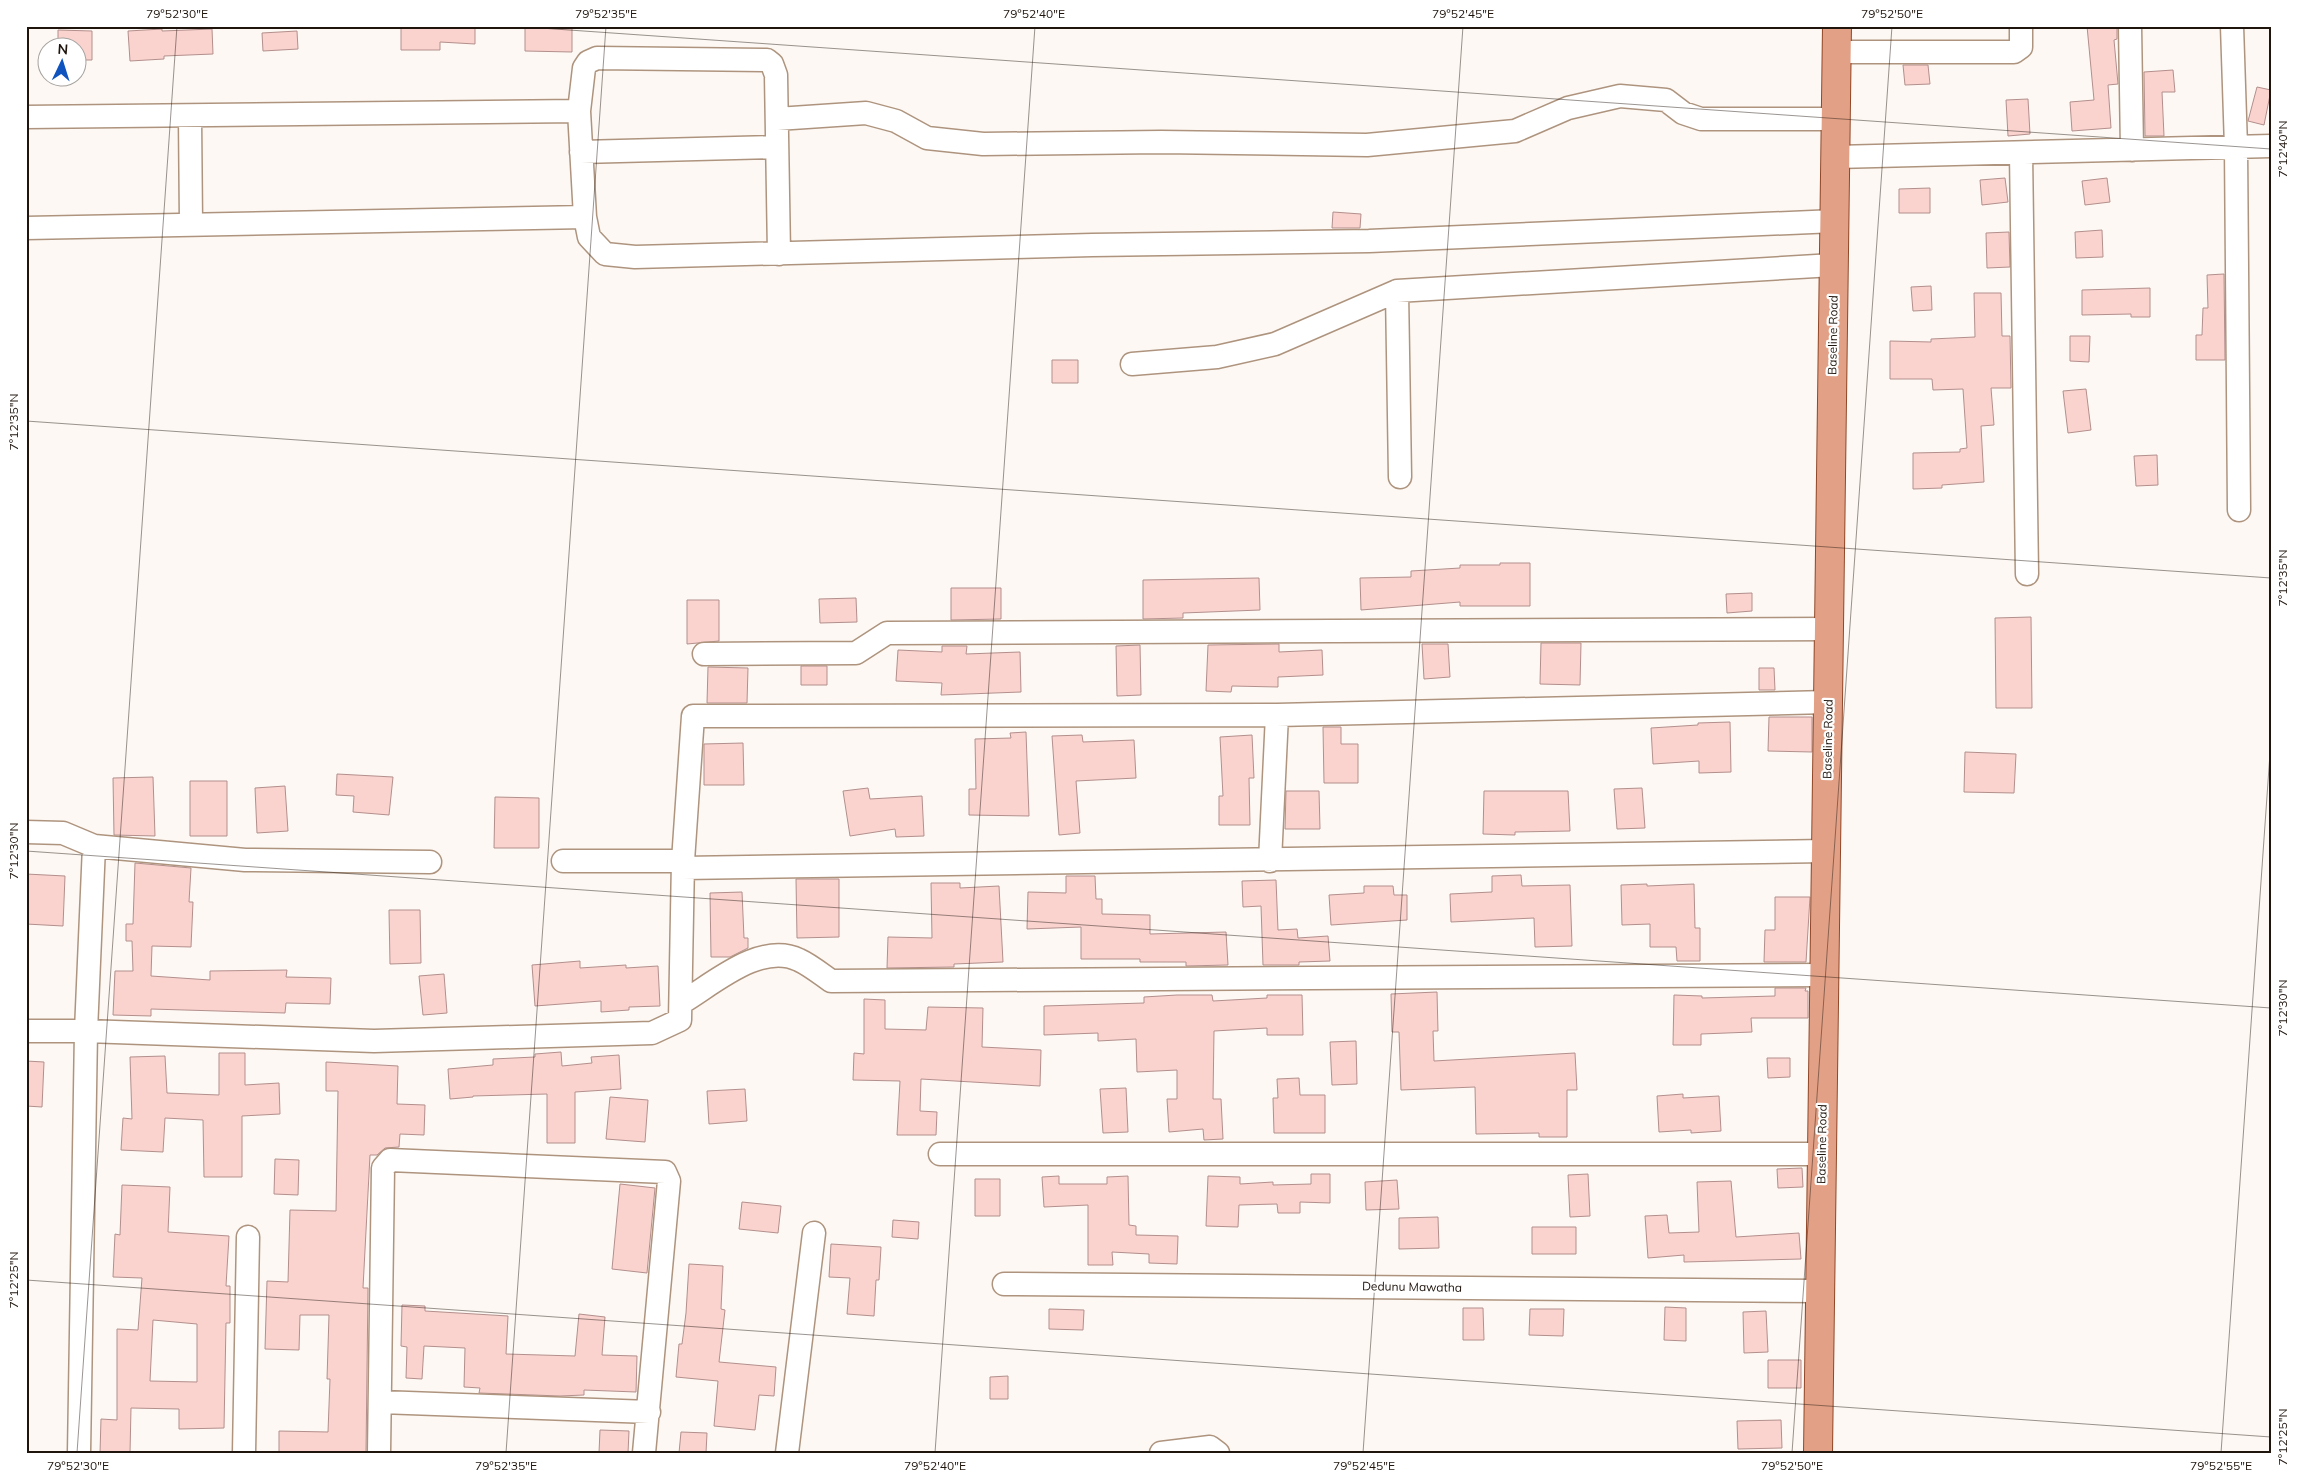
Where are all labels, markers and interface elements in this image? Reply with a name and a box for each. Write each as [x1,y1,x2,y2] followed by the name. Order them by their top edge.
[146,6,208,21] text: 79°52'30"E
[575,6,637,21] text: 79°52'35"E
[1003,6,1065,21] text: 79°52'40"E
[1432,6,1494,21] text: 79°52'45"E
[1861,6,1923,21] text: 79°52'50"E
[38,38,88,88] north arrow
[57,40,69,58] text: N
[2275,121,2290,177] text: 7°12'40"N
[1824,295,1841,375] street label: Baseline Road
[6,394,21,450] text: 7°12'35"N
[2275,550,2290,606] text: 7°12'35"N
[1819,699,1836,779] street label: Baseline Road
[6,823,21,879] text: 7°12'30"N
[2275,980,2290,1036] text: 7°12'30"N
[1813,1104,1830,1184] street label: Baseline Road
[6,1252,21,1308] text: 7°12'25"N
[1362,1278,1462,1295] street label: Dedunu Mawatha
[2275,1409,2290,1465] text: 7°12'25"N
[47,1458,109,1473] text: 79°52'30"E
[475,1458,537,1473] text: 79°52'35"E
[904,1458,966,1473] text: 79°52'40"E
[1333,1458,1395,1473] text: 79°52'45"E
[1761,1458,1823,1473] text: 79°52'50"E
[2190,1458,2252,1473] text: 79°52'55"E

